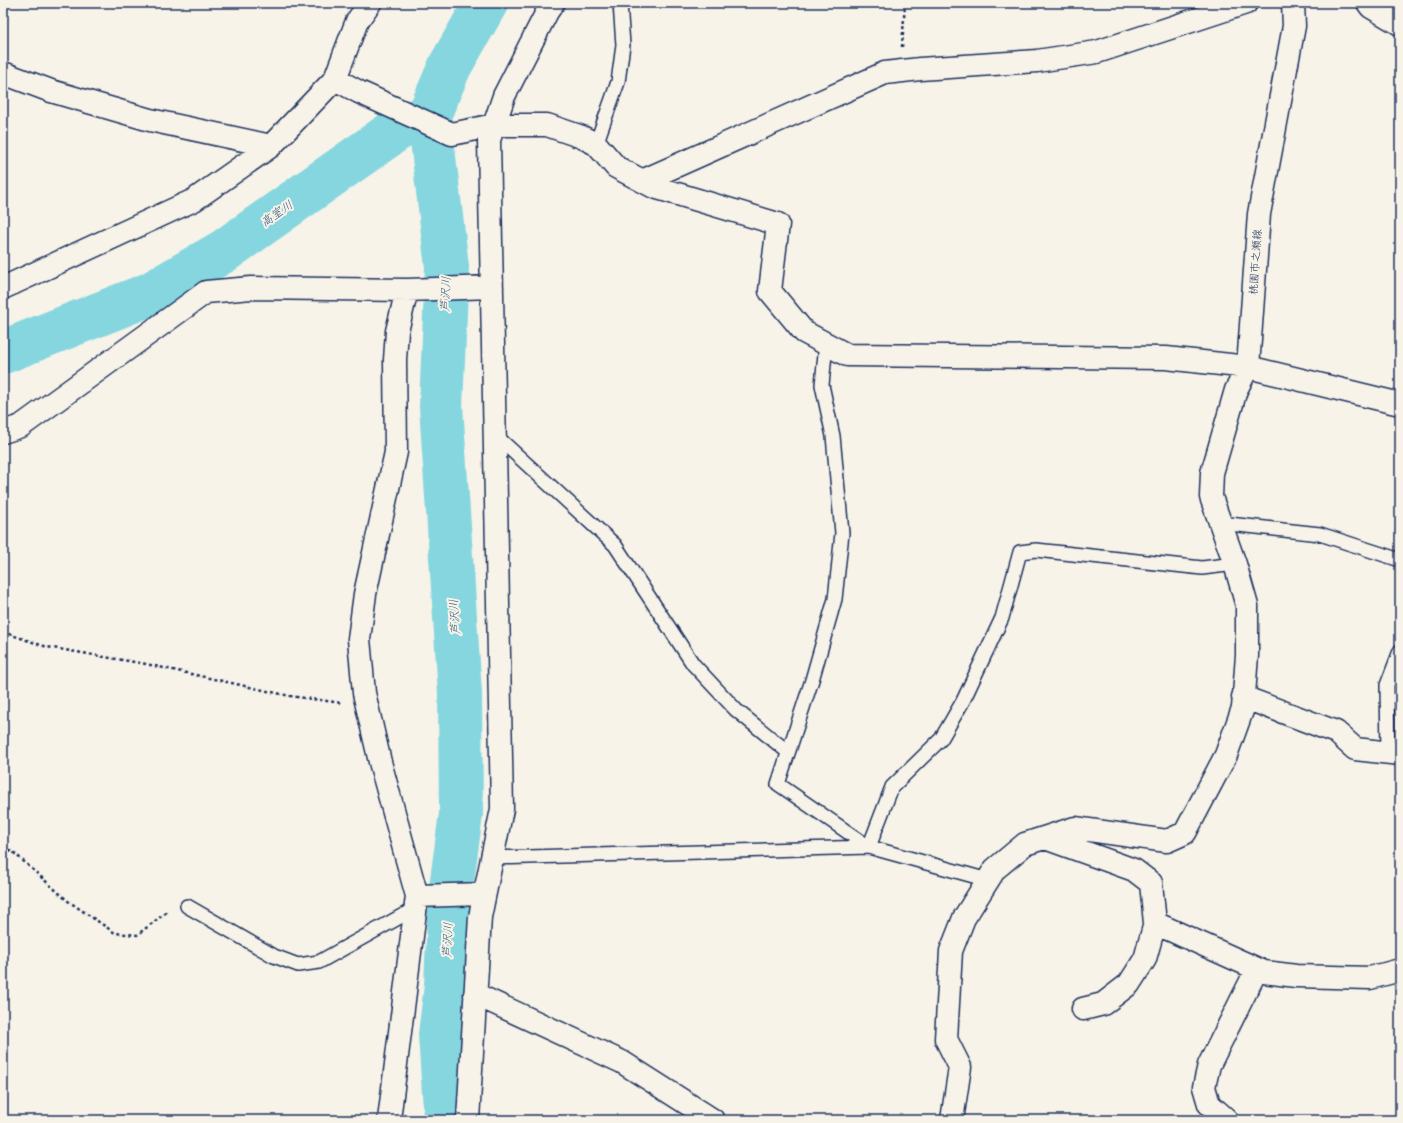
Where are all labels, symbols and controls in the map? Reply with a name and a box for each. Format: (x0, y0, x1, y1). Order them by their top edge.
water label: 高室川 (257, 196, 297, 232)
street label: 桃園市之瀬線 (1245, 228, 1267, 296)
water label: 芦沢川 (436, 276, 456, 312)
water label: 芦沢川 (444, 598, 466, 636)
water label: 芦沢川 (438, 922, 458, 958)

